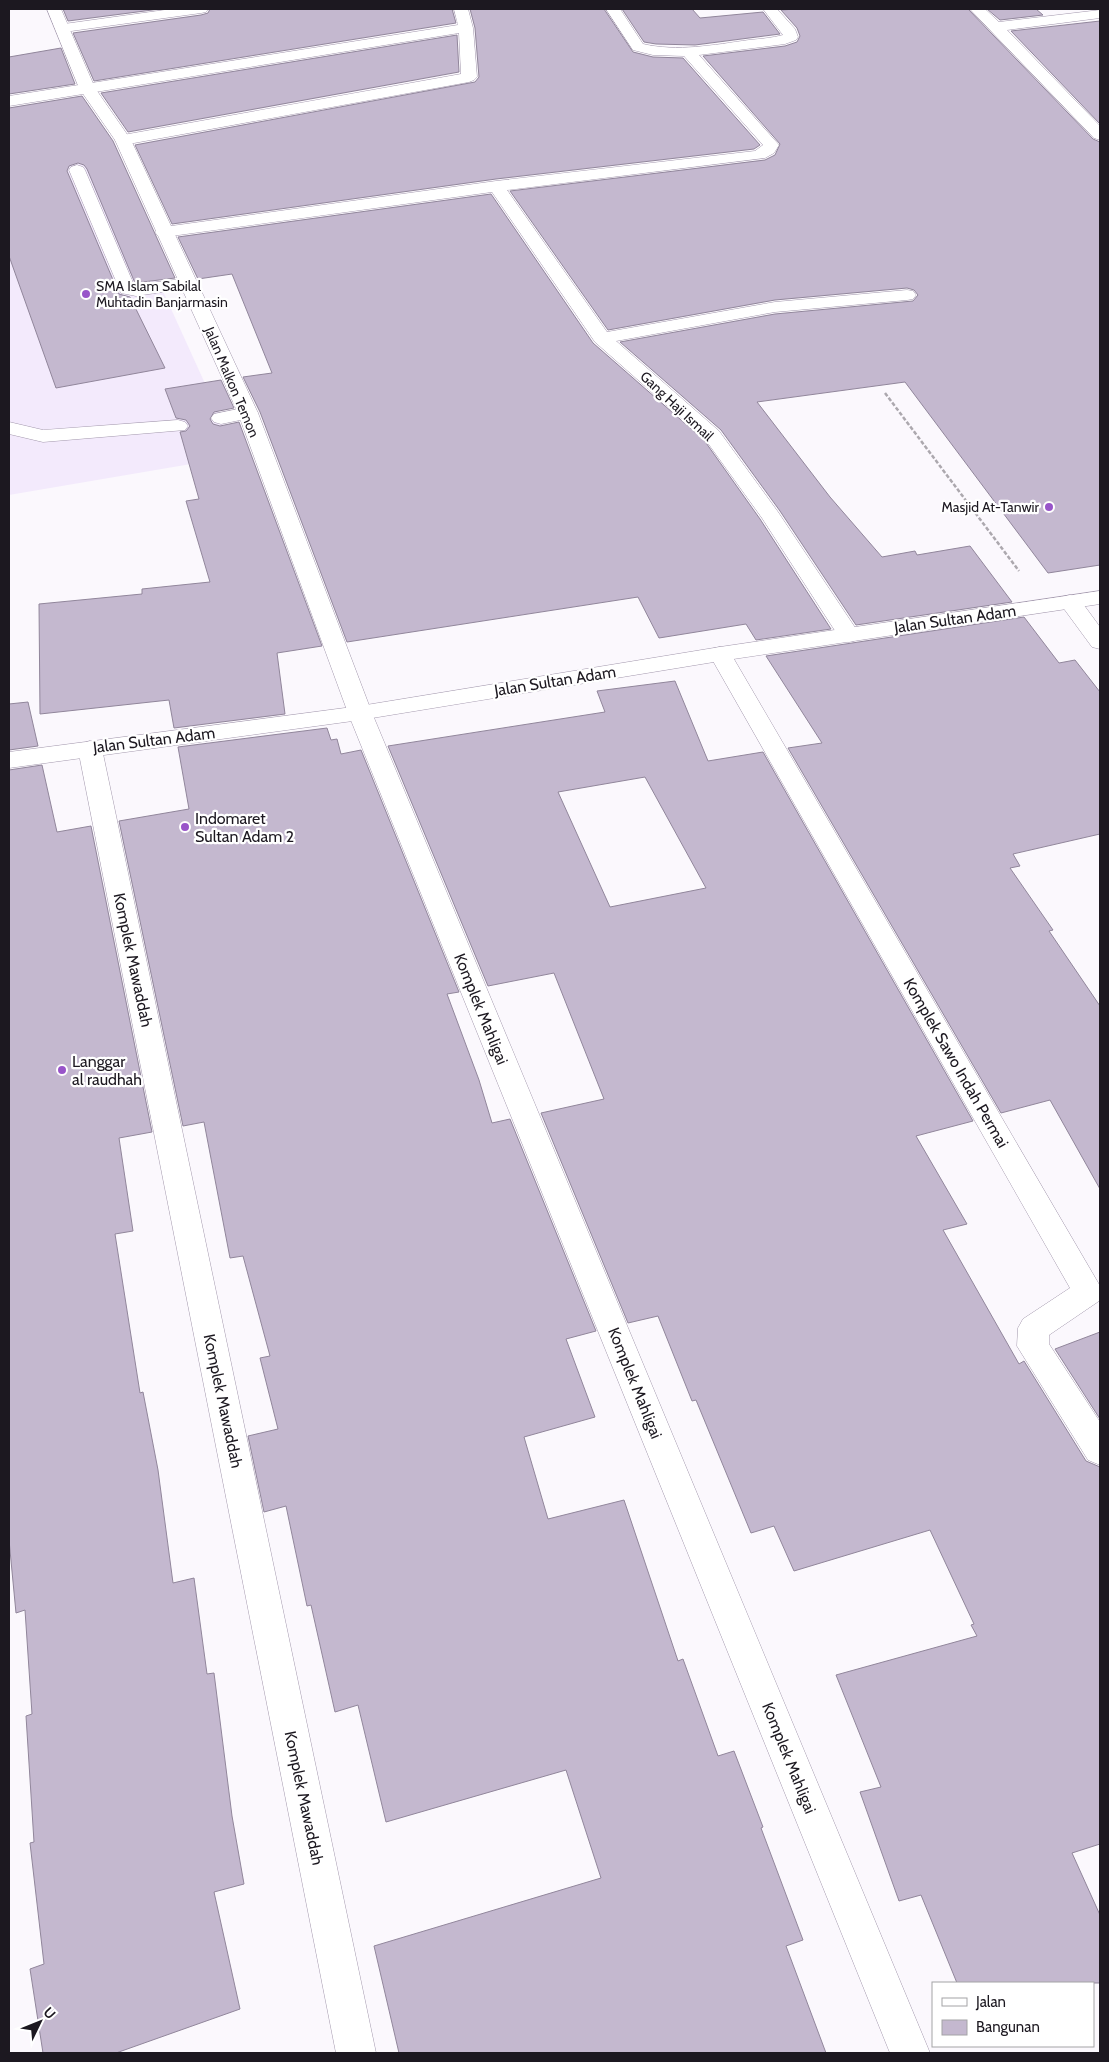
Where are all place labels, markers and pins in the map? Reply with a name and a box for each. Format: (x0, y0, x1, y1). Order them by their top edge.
place label: SMA Islam Sabilal Muhtadin Banjarmasin (96, 277, 228, 311)
marker: SMA Islam Sabilal Muhtadin Banjarmasin (80, 288, 92, 300)
place label: Masjid At-Tanwir (941, 498, 1040, 516)
marker: Masjid At-Tanwir (1043, 501, 1055, 513)
place label: Indomaret Sultan Adam 2 (195, 809, 294, 846)
marker: Indomaret Sultan Adam 2 (179, 821, 191, 833)
place label: Langgar al raudhah (72, 1052, 142, 1089)
marker: Langgar al raudhah (56, 1064, 68, 1076)

